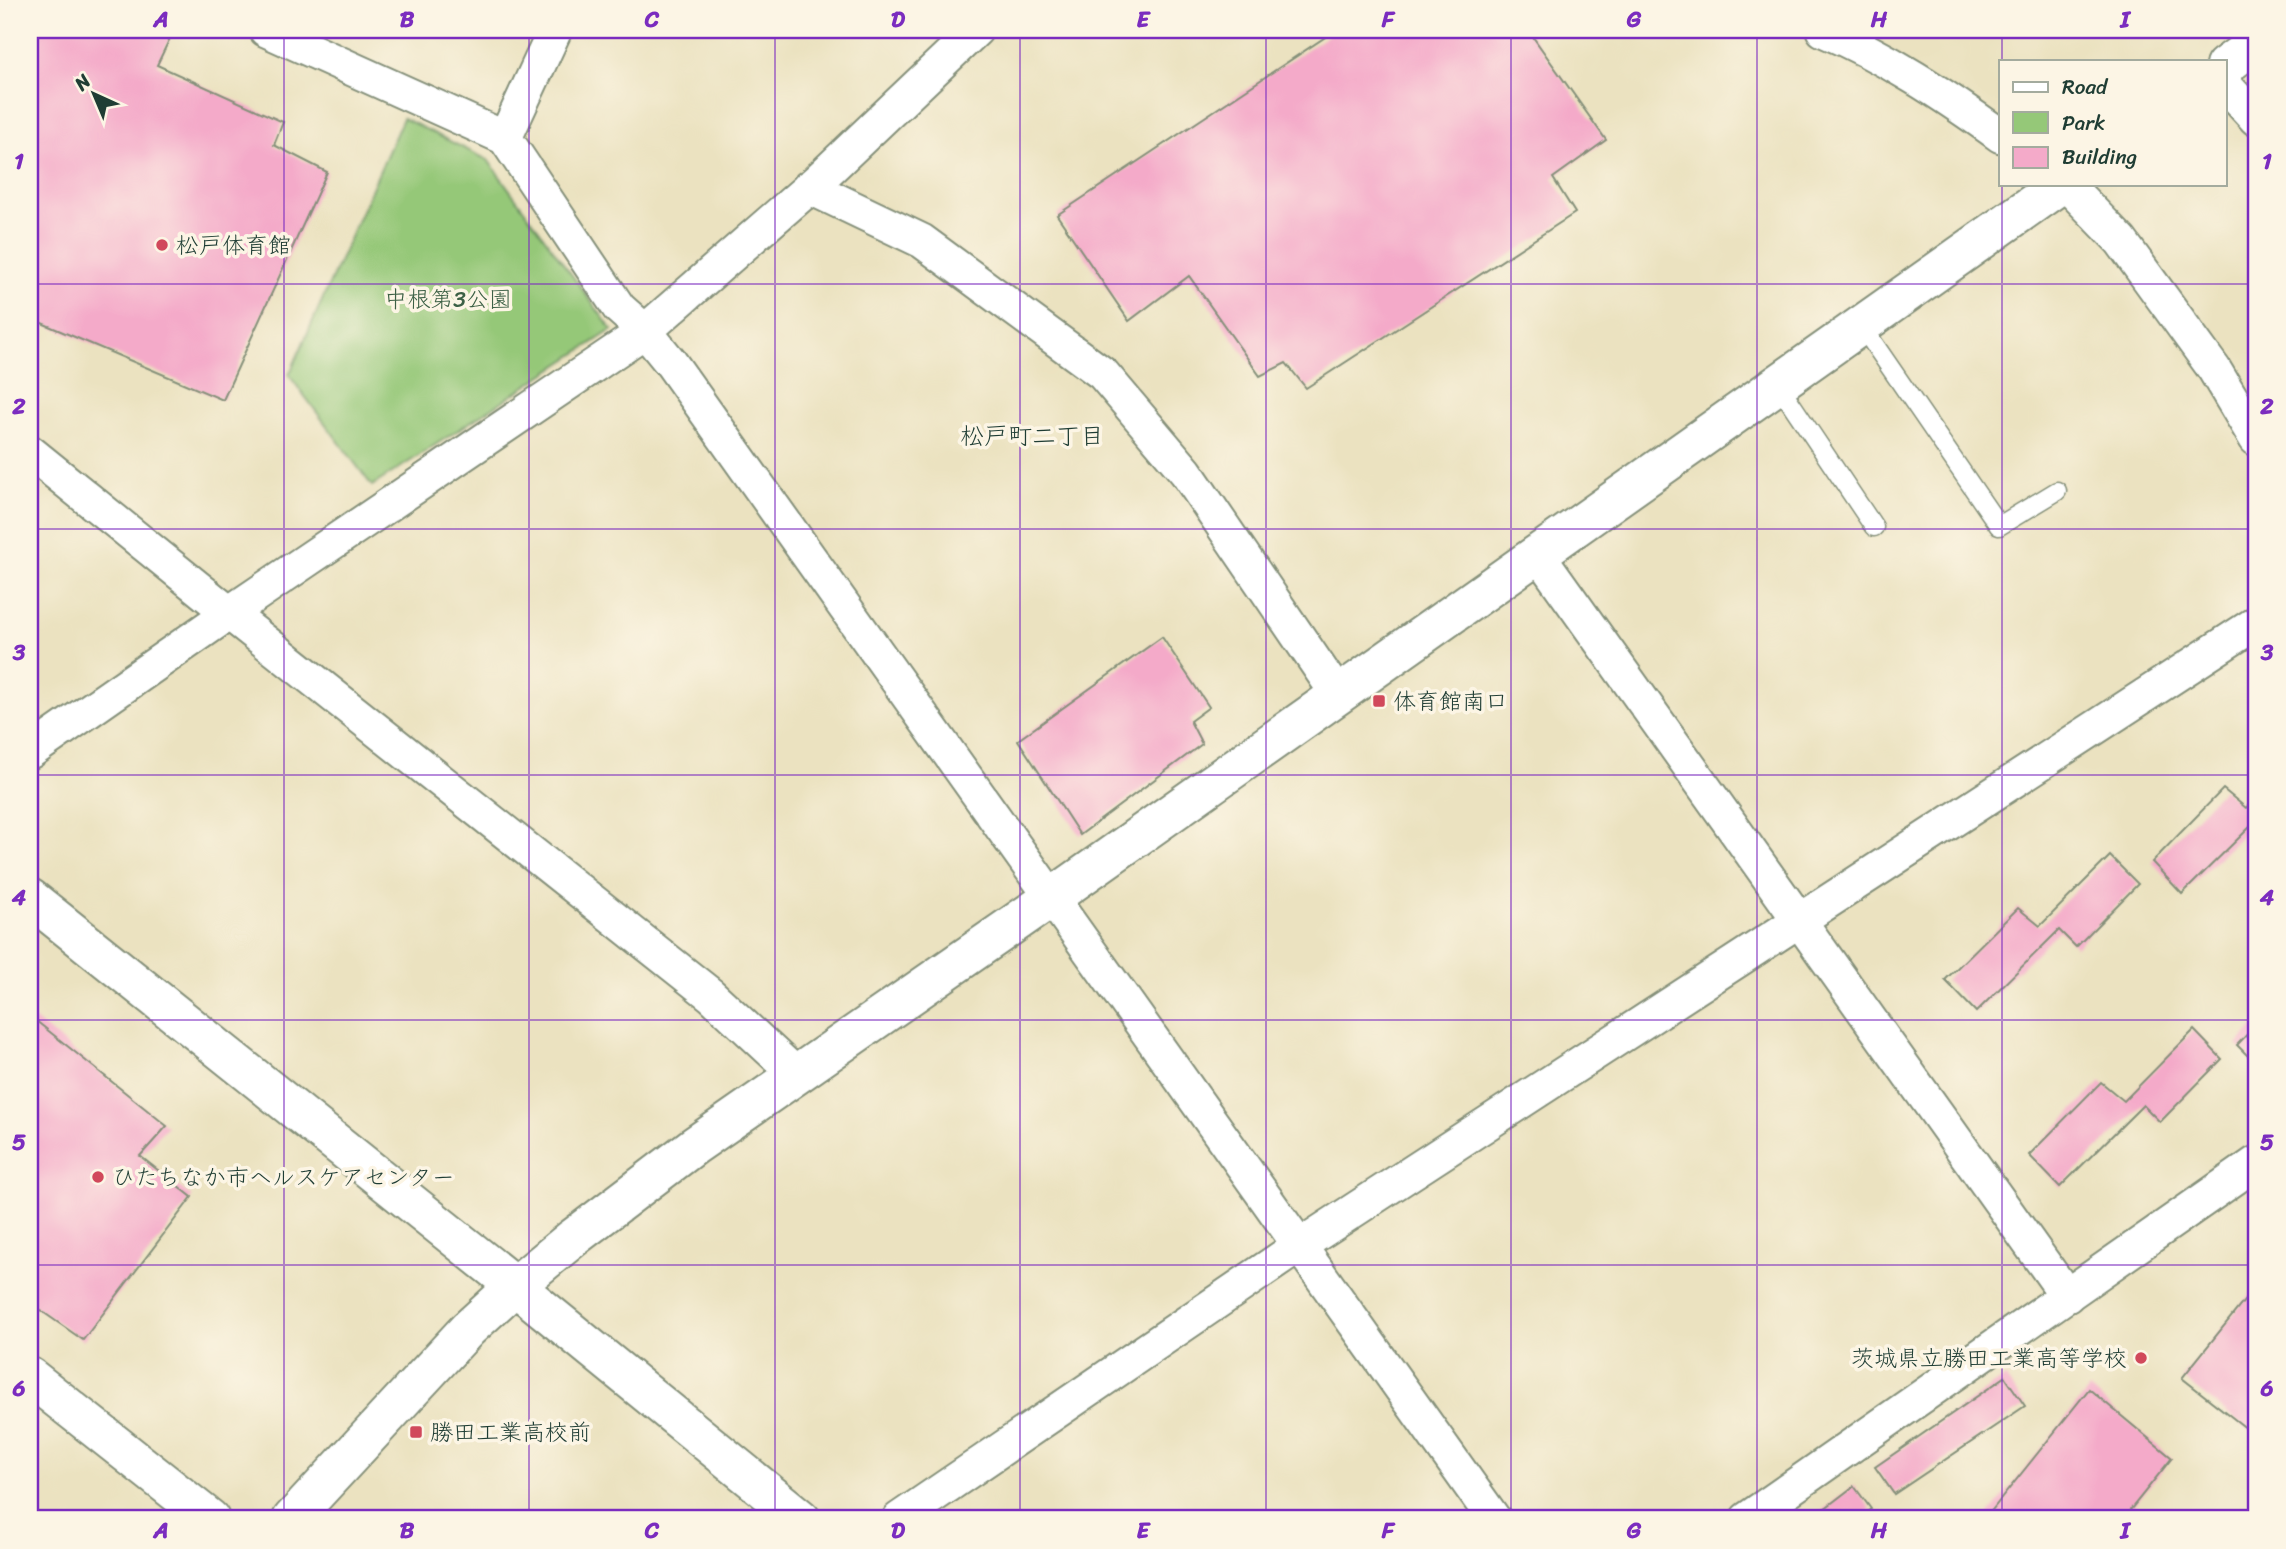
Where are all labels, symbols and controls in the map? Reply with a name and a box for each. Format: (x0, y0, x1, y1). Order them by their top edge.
text: A (152, 0, 169, 40)
text: B (400, 0, 415, 40)
text: C (644, 0, 660, 40)
text: D (891, 0, 906, 40)
text: E (1137, 0, 1152, 40)
text: F (1381, 0, 1396, 40)
text: G (1626, 0, 1642, 40)
text: H (1870, 0, 1888, 40)
text: I (2119, 0, 2131, 40)
north arrow (60, 60, 130, 130)
legend (1999, 60, 2226, 186)
text: N (66, 65, 99, 99)
text: Road (2062, 68, 2109, 106)
text: Park (2062, 104, 2105, 142)
text: Building (2062, 138, 2138, 176)
text: 1 (14, 141, 24, 182)
text: 1 (2262, 141, 2272, 182)
place label: 松戸体育館 (176, 225, 291, 266)
marker: 松戸体育館 (154, 237, 170, 253)
park label: 中根第3公園 (384, 279, 512, 320)
text: 2 (11, 386, 26, 427)
text: 2 (2259, 386, 2274, 427)
district label: 松戸町二丁目 (960, 415, 1104, 457)
text: 3 (12, 632, 26, 673)
text: 3 (2260, 632, 2274, 673)
place label: 体育館南口 (1393, 681, 1508, 722)
marker: 体育館南口 (1371, 693, 1387, 709)
text: 4 (11, 877, 27, 918)
text: 4 (2259, 877, 2275, 918)
text: 5 (12, 1122, 26, 1163)
text: 5 (2260, 1122, 2274, 1163)
place label: ひたちなか市ヘルスケアセンター (112, 1157, 455, 1198)
marker: ひたちなか市ヘルスケアセンター (90, 1169, 106, 1185)
place label: 茨城県立勝田工業高等学校 (1851, 1338, 2127, 1379)
marker: 茨城県立勝田工業高等学校 (2133, 1350, 2149, 1366)
text: 6 (11, 1368, 26, 1409)
text: 6 (2259, 1368, 2274, 1409)
place label: 勝田工業高校前 (430, 1412, 591, 1453)
marker: 勝田工業高校前 (408, 1424, 424, 1440)
text: A (152, 1510, 169, 1549)
text: B (400, 1510, 415, 1549)
text: C (644, 1510, 660, 1549)
text: D (891, 1510, 906, 1549)
text: E (1137, 1510, 1152, 1549)
text: F (1381, 1510, 1396, 1549)
text: G (1626, 1510, 1642, 1549)
text: H (1870, 1510, 1888, 1549)
text: I (2119, 1510, 2131, 1549)

